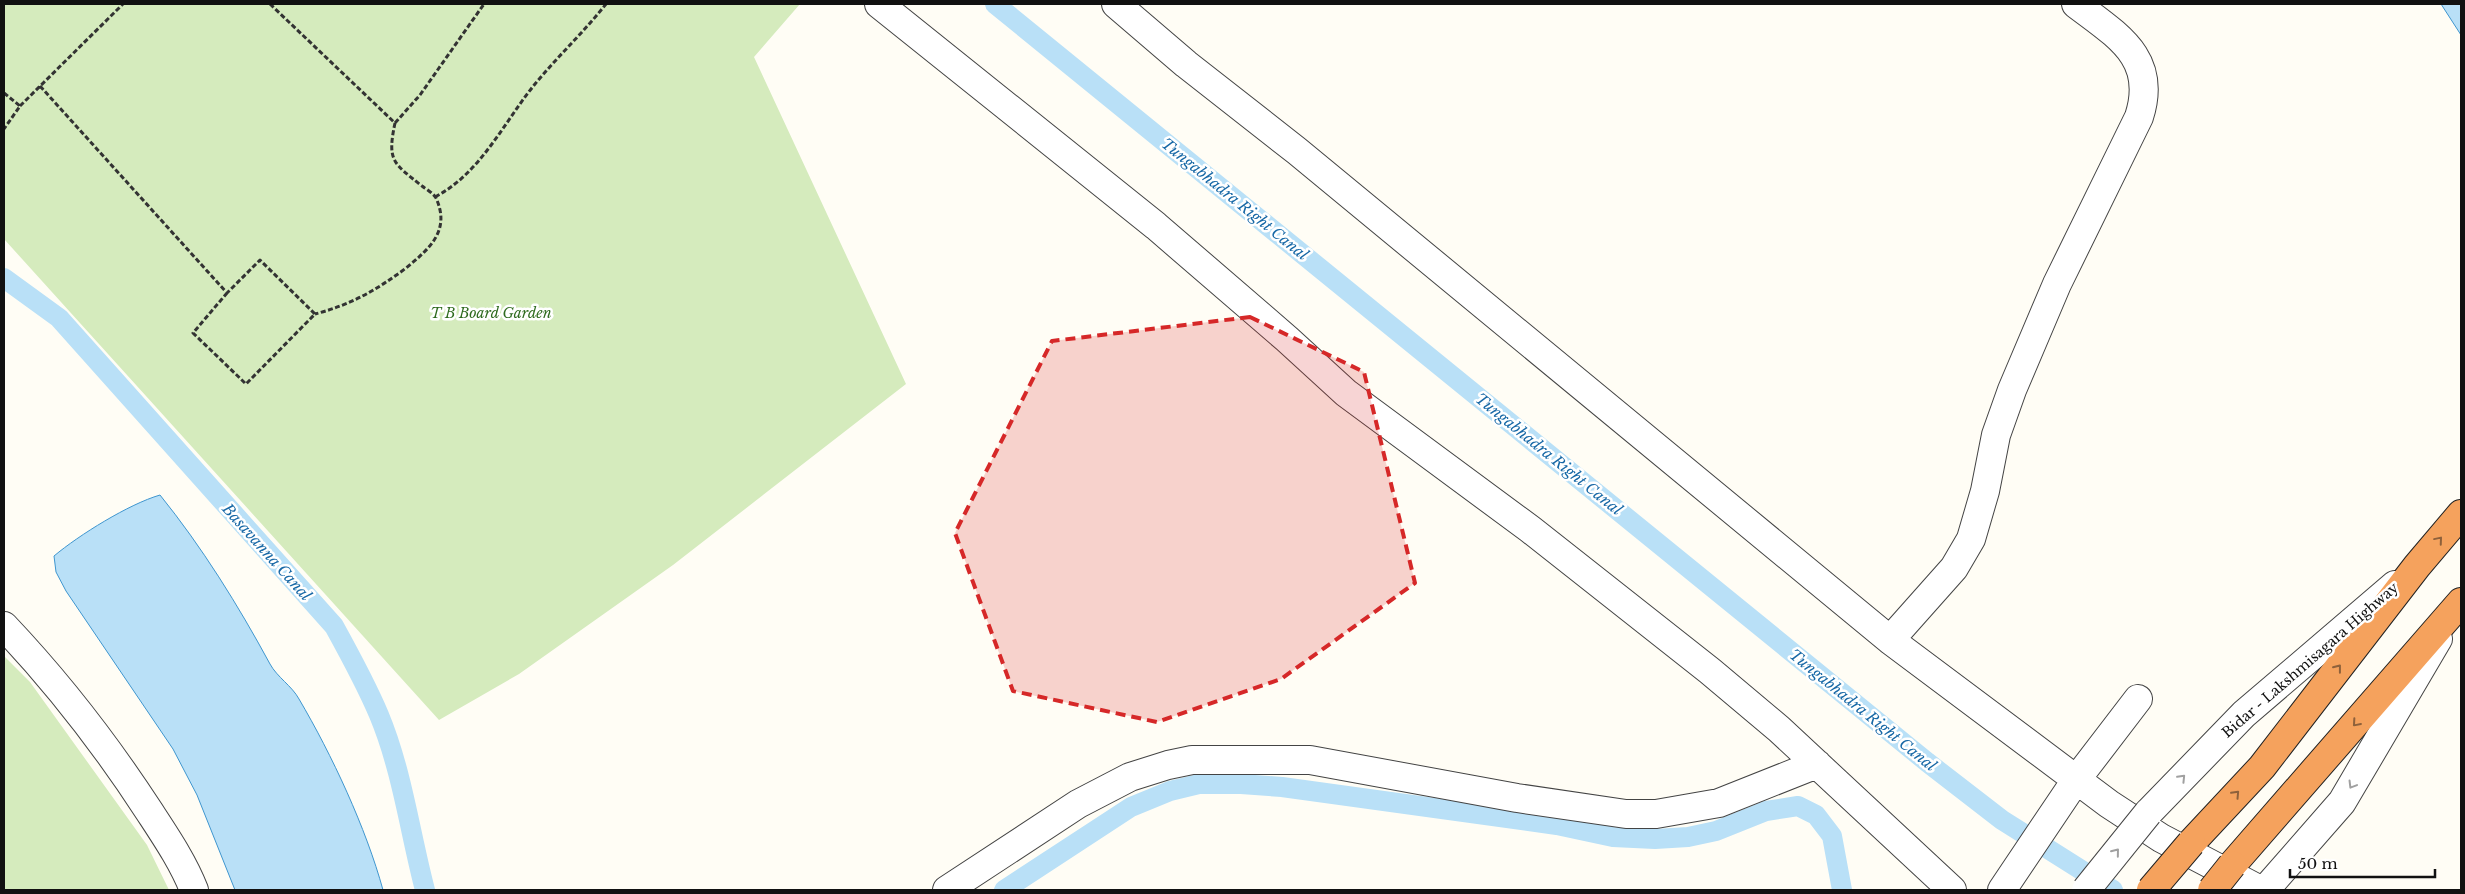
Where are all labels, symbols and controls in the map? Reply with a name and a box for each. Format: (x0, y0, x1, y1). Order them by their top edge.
water label: Tungabhadra Right Canal (1158, 134, 1313, 264)
park label: T B Board Garden (430, 304, 552, 322)
water label: Tungabhadra Right Canal (1472, 389, 1627, 519)
water label: Basavanna Canal (218, 499, 316, 605)
one-way arrow (2433, 537, 2442, 546)
street label: Bidar - Lakshmisagara Highway (2218, 578, 2402, 742)
water label: Tungabhadra Right Canal (1786, 645, 1941, 775)
one-way arrow (2333, 665, 2341, 674)
one-way arrow (2352, 717, 2361, 726)
one-way arrow (2176, 774, 2185, 783)
one-way arrow (2349, 779, 2359, 788)
one-way arrow (2230, 791, 2239, 800)
scale bar (2290, 846, 2435, 878)
one-way arrow (2111, 849, 2119, 858)
text: 50 m (2298, 854, 2338, 873)

